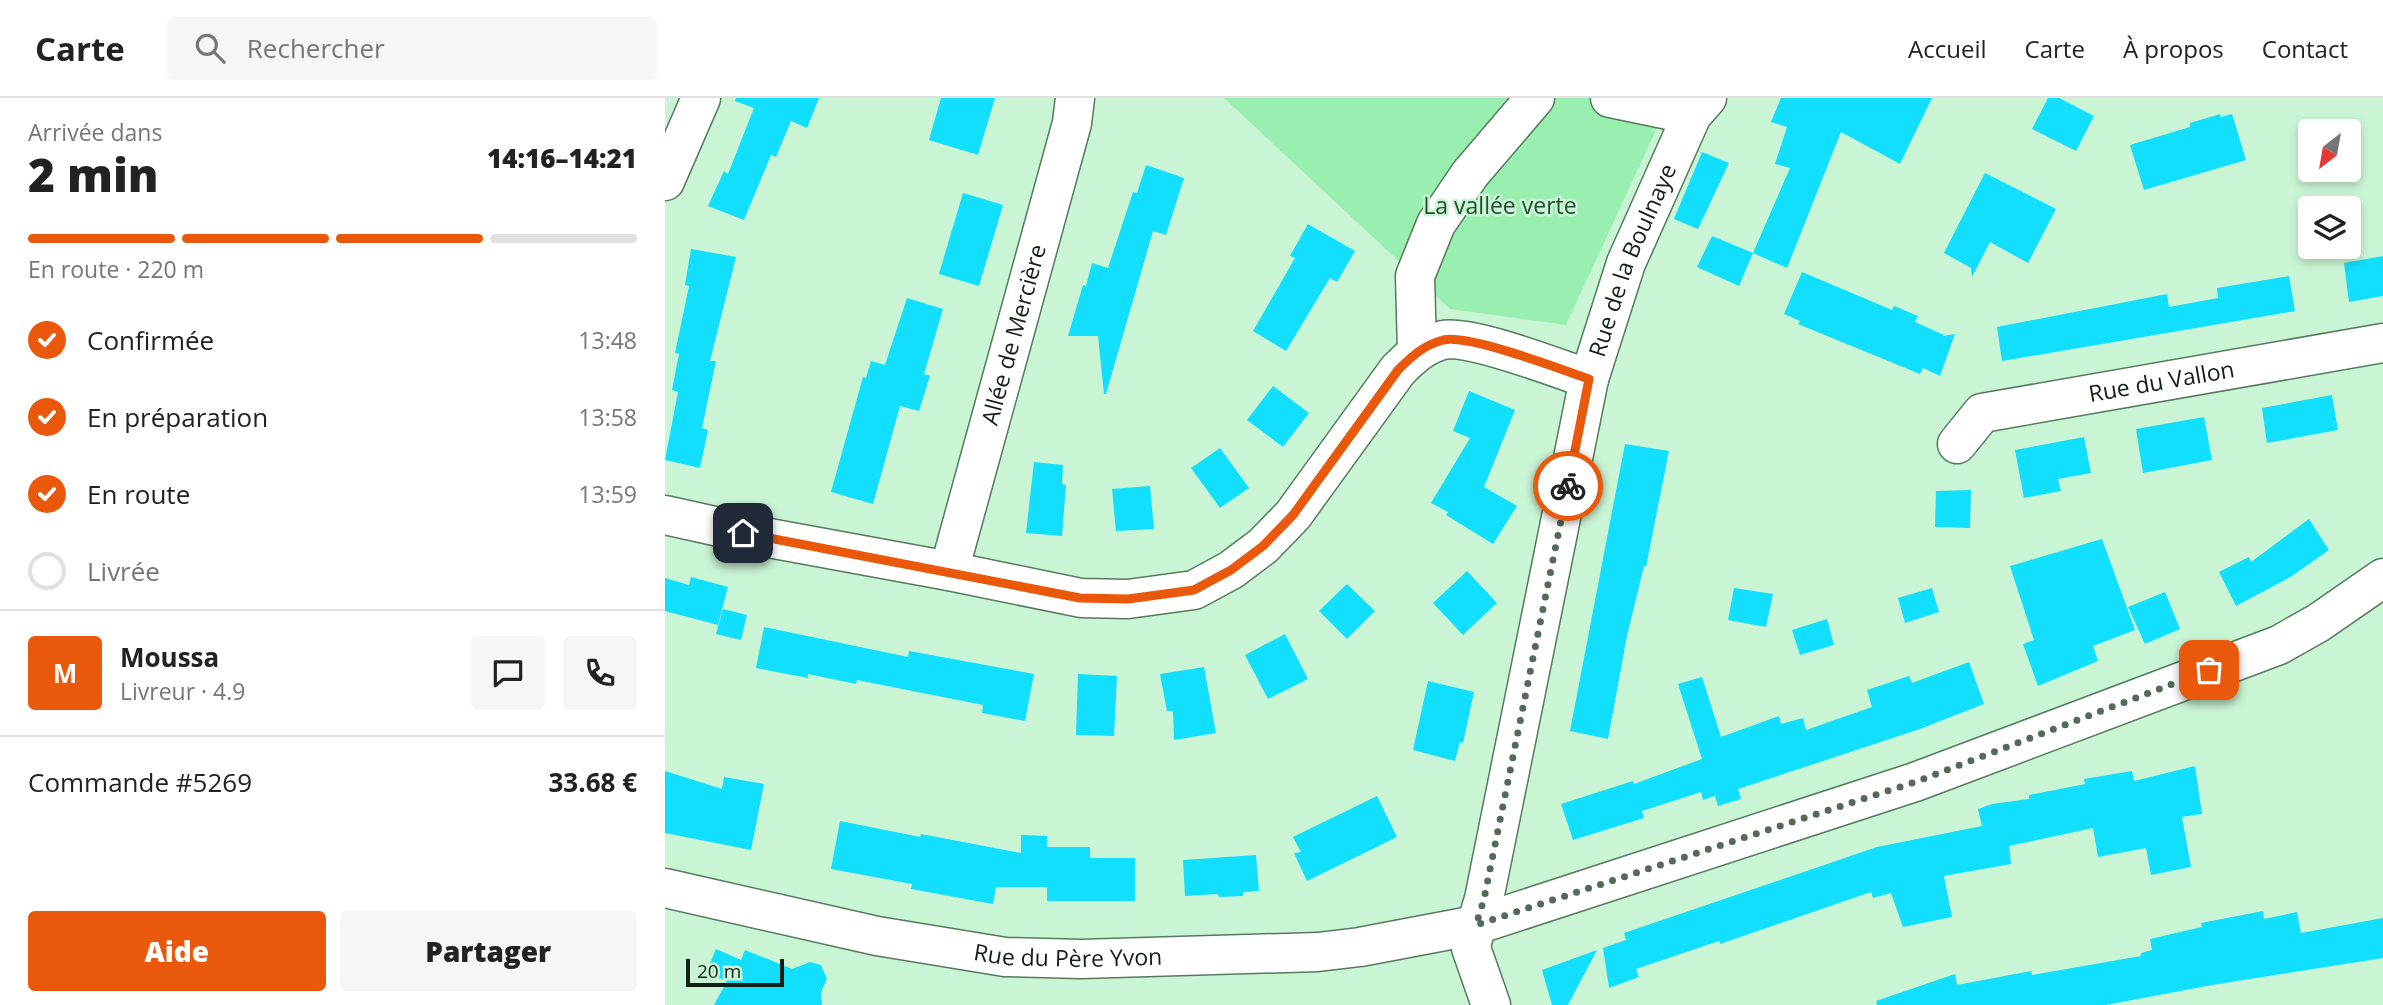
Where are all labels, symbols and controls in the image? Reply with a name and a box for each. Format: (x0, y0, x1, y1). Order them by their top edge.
search box (167, 17, 657, 80)
text: Carte (35, 26, 125, 71)
icon: search (191, 29, 229, 67)
text: Rechercher (247, 30, 385, 66)
text: Accueil (1908, 32, 1987, 65)
text: Carte (2025, 32, 2085, 65)
text: À propos (2123, 32, 2224, 65)
text: Contact (2262, 32, 2348, 65)
text: Arrivée dans (28, 116, 162, 148)
north arrow (2298, 119, 2361, 182)
map controls (2298, 119, 2361, 259)
text: 14:16–14:21 (487, 140, 637, 176)
text: 2 min (28, 143, 159, 205)
street label: Rue de la Boulnaye (1580, 158, 1683, 361)
park label: La vallée verte (1423, 189, 1577, 221)
button: layers (2298, 196, 2361, 259)
street label: Allée de Mercière (973, 241, 1053, 428)
text: En route · 220 m (28, 253, 204, 285)
icon: check (28, 321, 66, 359)
text: Confirmée (87, 322, 214, 358)
text: 13:48 (578, 324, 637, 356)
street label: Rue du Vallon (2086, 352, 2237, 409)
icon: check (28, 398, 66, 436)
text: En préparation (87, 399, 268, 435)
text: 13:58 (578, 401, 637, 433)
courier (1533, 451, 1603, 521)
icon: bike (1549, 467, 1587, 505)
icon: check (28, 475, 66, 513)
text: En route (87, 476, 190, 512)
text: 13:59 (578, 478, 637, 510)
pin (713, 503, 773, 563)
icon: home (724, 514, 762, 552)
text: Livrée (87, 553, 160, 589)
button: chat (471, 636, 545, 710)
button: phone (563, 636, 637, 710)
text: Moussa (120, 639, 219, 675)
pin (2179, 640, 2239, 700)
icon: bag (2190, 651, 2228, 689)
text: M (53, 655, 77, 691)
text: Livreur · 4.9 (120, 675, 245, 707)
text: Commande #5269 (28, 764, 252, 800)
text: 33.68 € (549, 764, 637, 800)
button: Aide (28, 911, 326, 991)
button: Partager (340, 911, 637, 991)
street label: Rue du Père Yvon (972, 935, 1163, 974)
scale bar (686, 956, 784, 988)
text: 20 m (697, 958, 741, 984)

